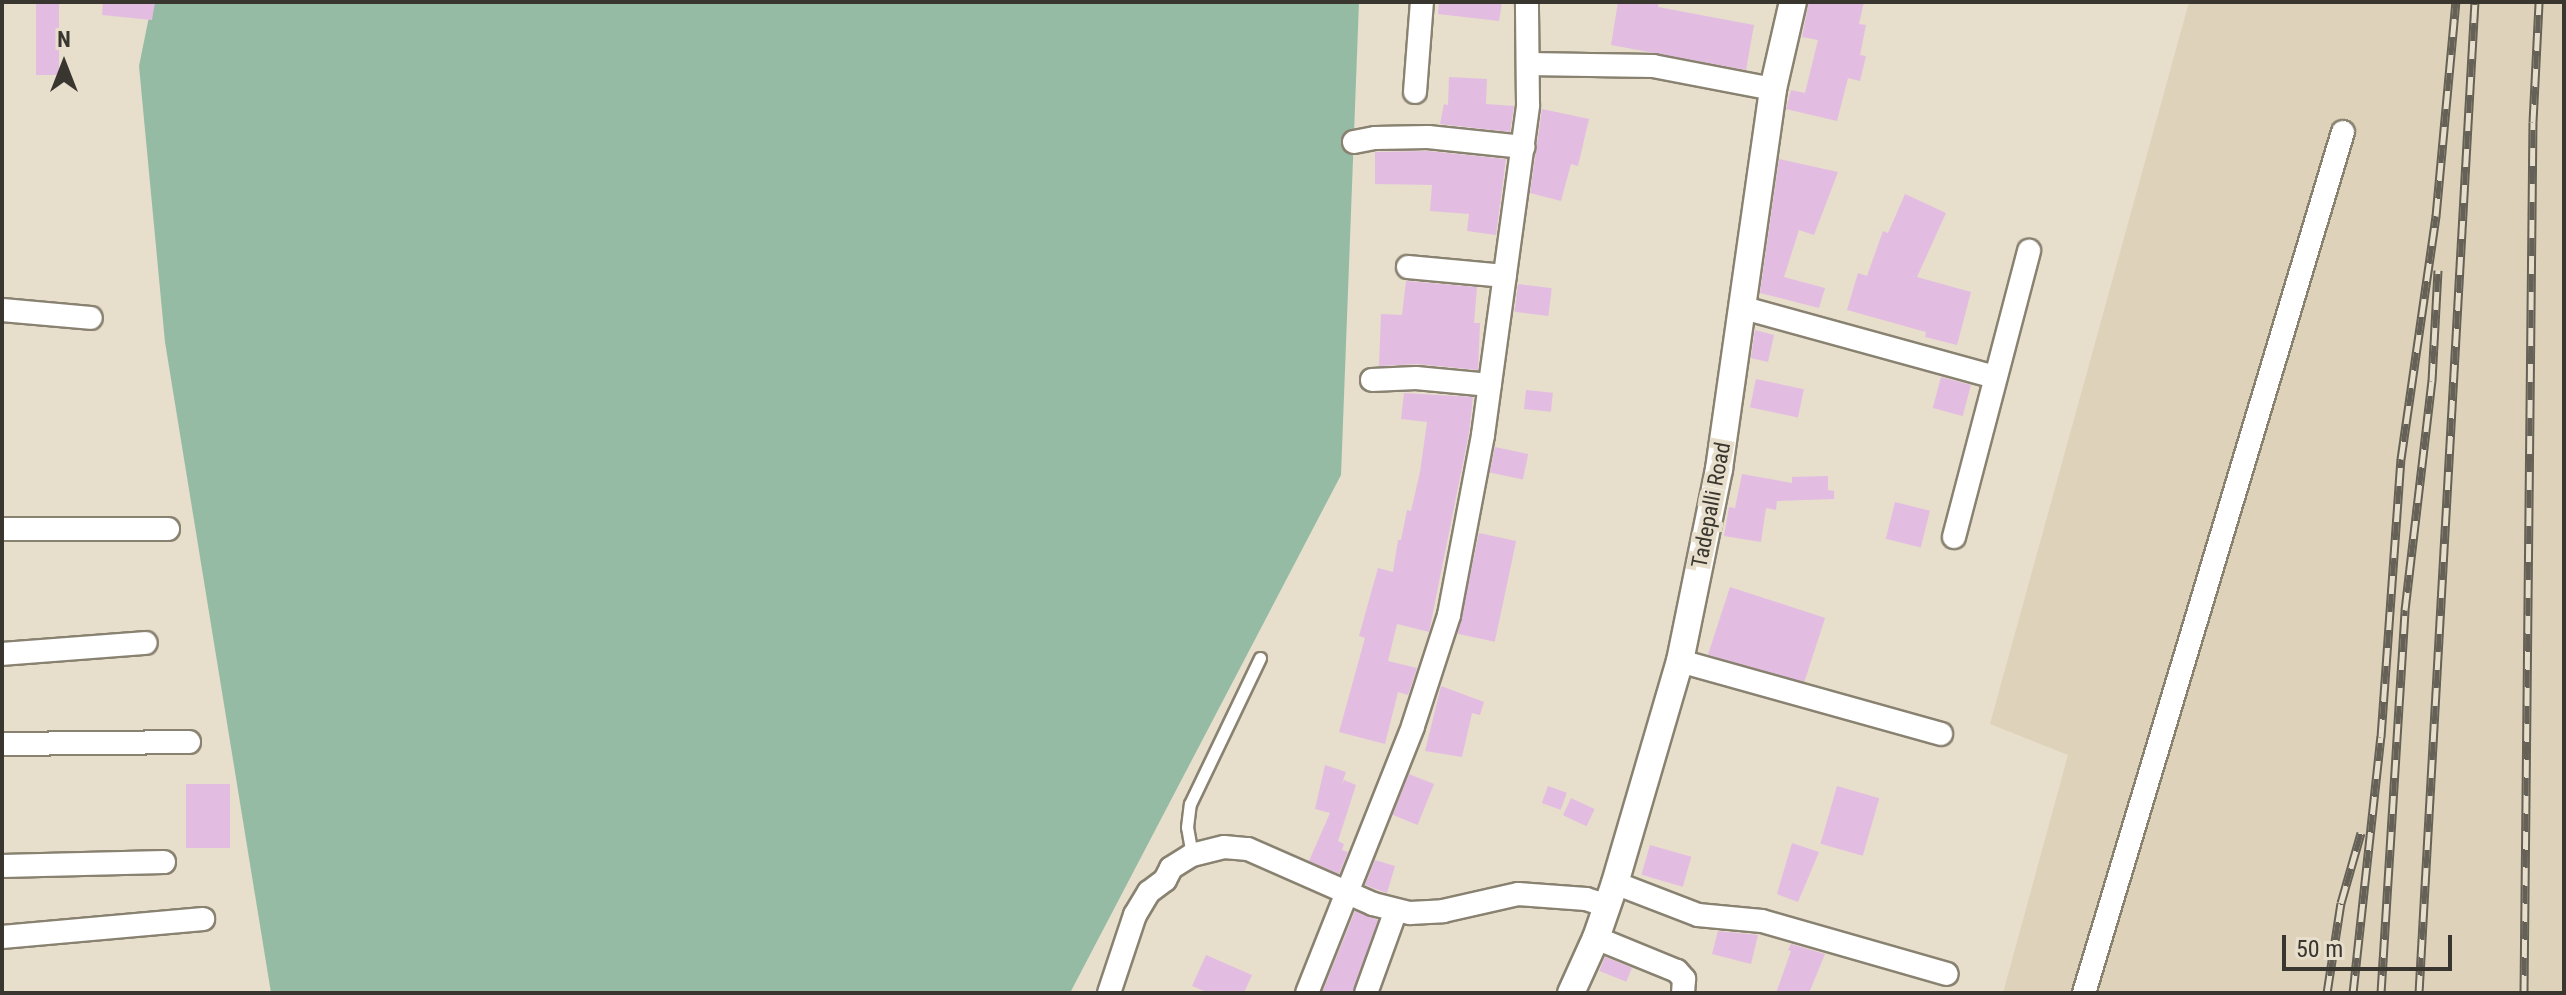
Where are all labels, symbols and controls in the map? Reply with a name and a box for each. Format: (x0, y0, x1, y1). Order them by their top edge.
north arrow (24, 24, 104, 104)
text: N (57, 27, 71, 52)
street label: Tadepalli Road (1686, 440, 1736, 570)
scale bar (2286, 919, 2456, 969)
text: 50 m (2296, 935, 2343, 963)

